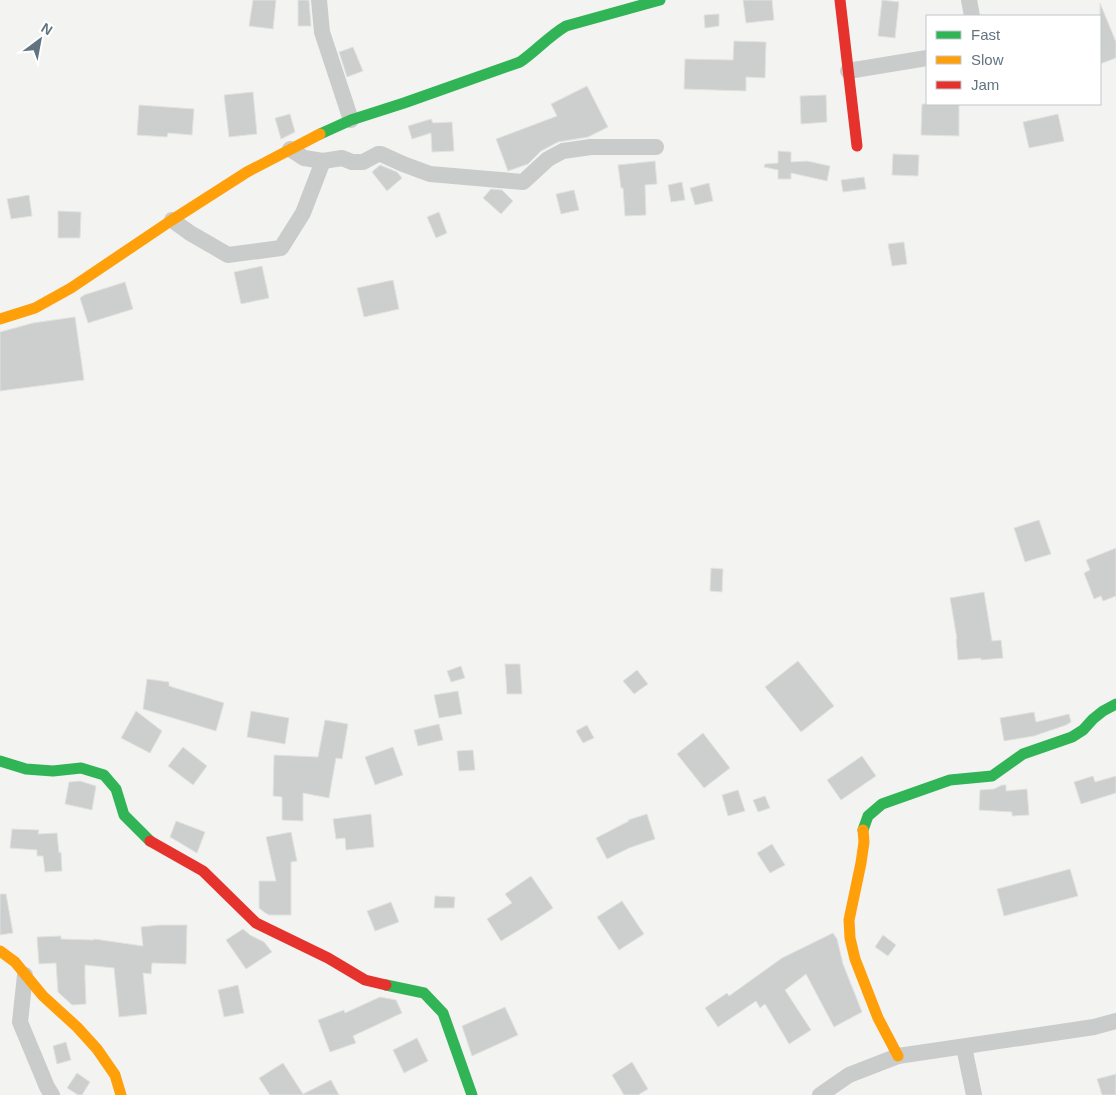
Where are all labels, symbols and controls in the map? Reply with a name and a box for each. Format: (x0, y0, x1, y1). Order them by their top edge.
north arrow (15, 15, 65, 65)
legend (926, 15, 1101, 105)
text: N (38, 20, 55, 38)
text: Fast (971, 26, 1001, 43)
text: Slow (971, 51, 1004, 68)
text: Jam (971, 76, 999, 93)

